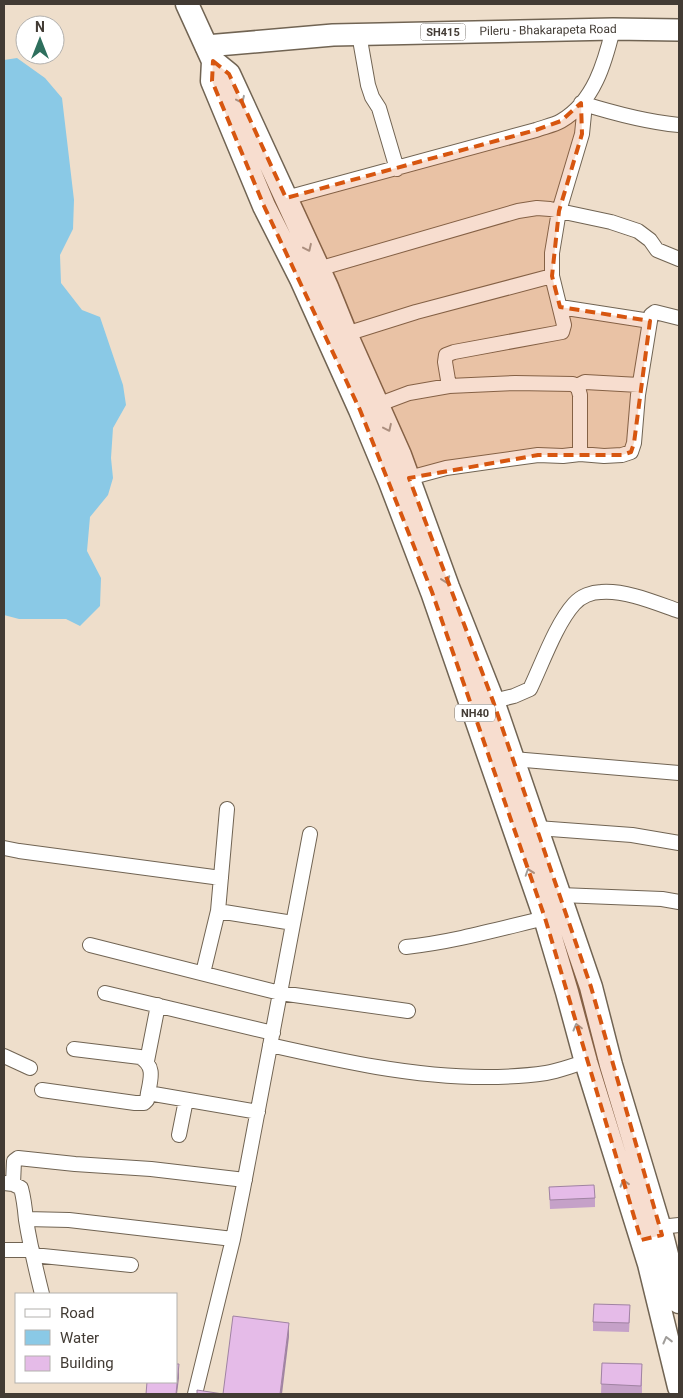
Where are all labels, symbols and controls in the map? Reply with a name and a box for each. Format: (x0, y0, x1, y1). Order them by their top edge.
north arrow (15, 15, 65, 65)
text: N (35, 19, 45, 35)
street label: Pileru - Bhakarapeta Road (479, 22, 617, 38)
road number: SH415 (420, 24, 466, 41)
one-way arrow (234, 95, 245, 104)
one-way arrow (302, 242, 312, 251)
one-way arrow (382, 423, 392, 432)
one-way arrow (440, 575, 450, 584)
road number: NH40 (455, 704, 495, 721)
one-way arrow (525, 868, 535, 877)
one-way arrow (572, 1023, 583, 1032)
one-way arrow (619, 1179, 629, 1188)
legend (15, 1293, 178, 1383)
text: Road (60, 1304, 94, 1322)
text: Water (60, 1329, 99, 1347)
one-way arrow (662, 1335, 673, 1344)
text: Building (60, 1354, 114, 1372)

